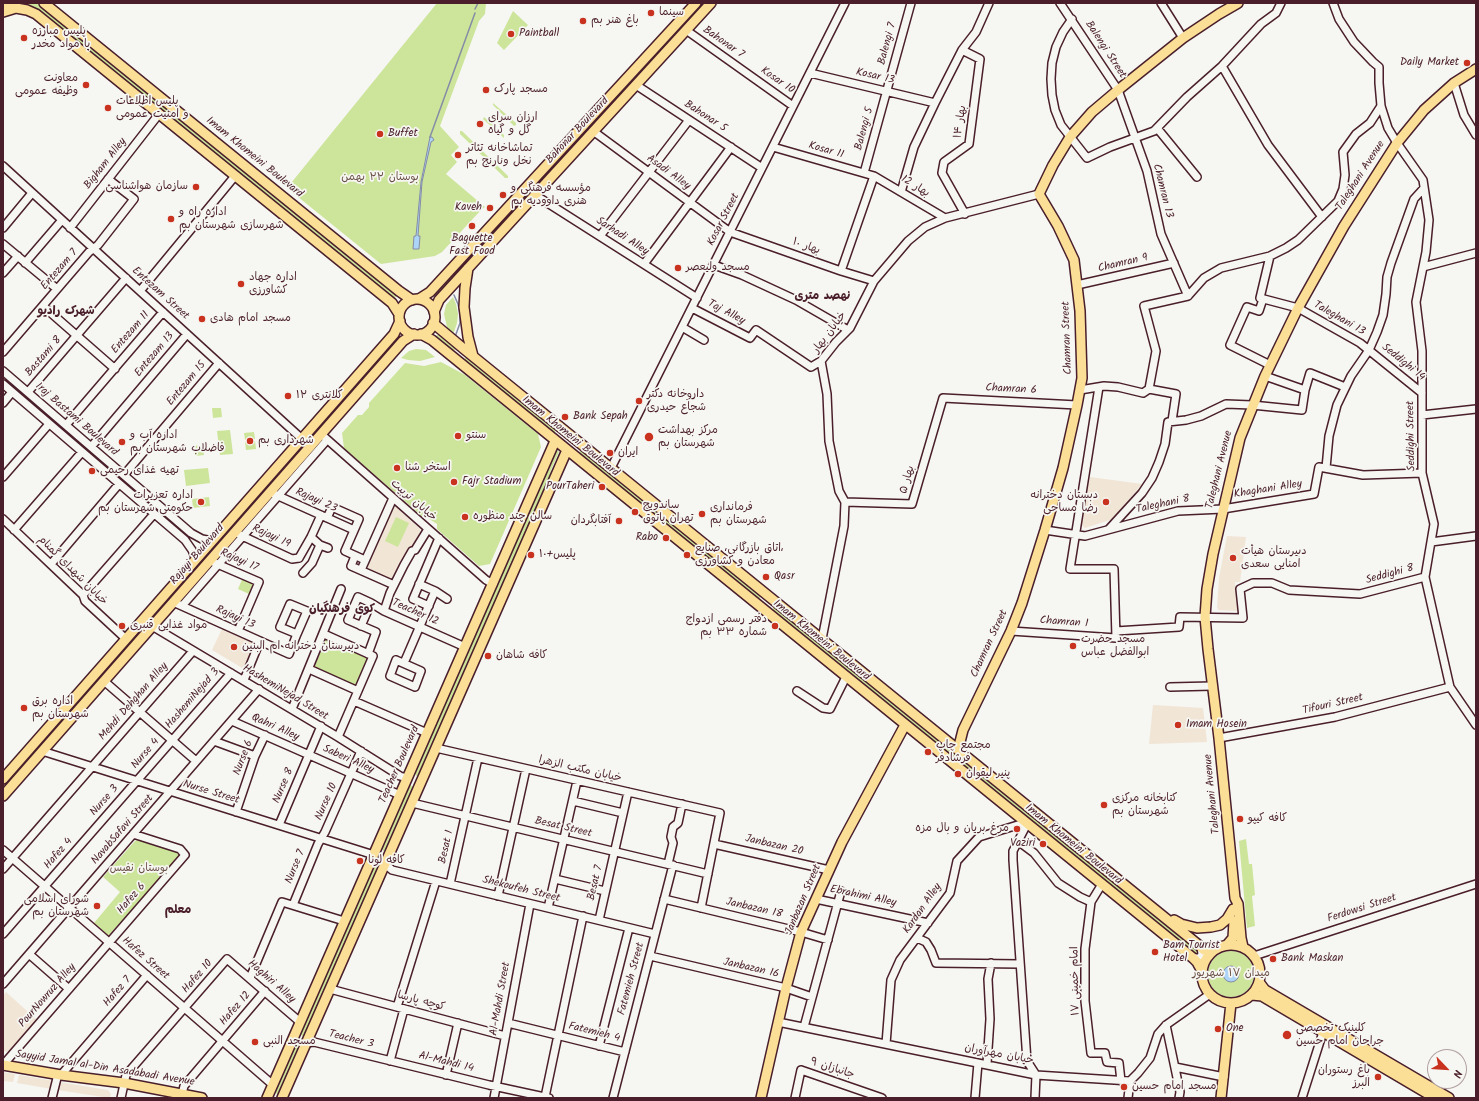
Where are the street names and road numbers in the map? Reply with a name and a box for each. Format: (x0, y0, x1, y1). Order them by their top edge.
street label: Balengi Street (1082, 19, 1128, 81)
street label: Balengi 7 (876, 22, 900, 66)
street label: Bahonar 7 (700, 24, 746, 62)
street label: Kosar 10 (758, 65, 796, 97)
street label: Kosar 13 (854, 66, 896, 88)
street label: Bahonar Boulevard (544, 95, 612, 167)
street label: Bahonar 5 (681, 98, 729, 136)
street label: بهار ۱۴ (952, 104, 970, 140)
street label: Balengi 5 (853, 106, 877, 152)
street label: Imam Khomeini Boulevard (203, 115, 305, 201)
street label: Bigham Alley (82, 136, 130, 192)
street label: Taleghani Avenue (1334, 139, 1388, 213)
street label: Kosar 11 (807, 140, 845, 162)
street label: Asadi Alley (643, 153, 693, 193)
street label: Chamran 13 (1149, 163, 1175, 219)
street label: بهار 12 (898, 173, 932, 201)
street label: Kosar Street (705, 191, 743, 249)
street label: Sarhadi Alley (593, 215, 651, 259)
street label: بهار ۱۰ (790, 236, 822, 258)
street label: Entezam 7 (39, 247, 81, 293)
street label: Chamran 9 (1097, 252, 1149, 276)
street label: Entezam Street (129, 265, 191, 323)
street label: Taj Alley (705, 298, 747, 328)
street label: Taleghani 13 (1311, 299, 1367, 339)
street label: Chamran Street (1060, 301, 1076, 375)
street label: Entezam 11 (109, 309, 153, 357)
street label: خیابان بهار (810, 310, 850, 356)
street label: Entezam 13 (132, 330, 178, 380)
street label: Bastami 8 (23, 334, 65, 380)
street label: Seddighi 14 (1379, 341, 1427, 385)
street label: Entezam 15 (165, 359, 209, 409)
street label: Iraj Bastami Boulevard (32, 380, 120, 460)
street label: Chamran 6 (985, 382, 1037, 398)
street label: Imam Khomeini Boulevard (519, 394, 621, 480)
street label: Seddighi Street (1405, 401, 1419, 471)
street label: Taleghani Avenue (1204, 429, 1236, 511)
street label: بهار ۵ (898, 464, 918, 496)
street label: خیابان تربیت (387, 477, 439, 525)
street label: Khaghani Alley (1233, 478, 1303, 502)
street label: Rajayi 23 (293, 486, 339, 516)
street label: Taleghani 8 (1135, 493, 1191, 517)
street label: Rajayi Boulevard (168, 522, 228, 588)
street label: Rajayi 19 (250, 522, 292, 552)
street label: خیابان شهدای گمنام (35, 534, 109, 608)
street label: Rajayi 17 (218, 547, 260, 575)
street label: Seddighi 8 (1365, 562, 1415, 588)
street label: Teacher 12 (390, 597, 440, 629)
street label: Imam Khomeini Boulevard (770, 598, 872, 684)
street label: Rajayi 13 (213, 604, 257, 632)
street label: Chamran Street (969, 608, 1011, 680)
street label: Chamran 1 (1039, 615, 1089, 631)
street label: Mehdi Dehghan Alley (97, 660, 171, 744)
street label: HashemiNejad Street (240, 662, 330, 724)
street label: HashemiNejad 3 (163, 666, 223, 732)
street label: Tifouri Street (1302, 692, 1364, 718)
street label: Qahri Alley (249, 712, 301, 744)
street label: Teacher Boulevard (377, 724, 423, 806)
street label: Nurse 4 (129, 736, 163, 772)
street label: Nurse 6 (231, 739, 257, 777)
street label: Saberi Alley (320, 743, 376, 777)
street label: Taleghani Avenue (1202, 753, 1224, 835)
street label: خیابان مکتب الزهرا (537, 754, 623, 786)
street label: Nurse 8 (271, 766, 297, 806)
street label: Nurse Street (181, 778, 241, 808)
street label: Nurse 10 (313, 781, 341, 823)
street label: Nurse 3 (88, 783, 122, 819)
street label: NavabSafavi Street (89, 792, 157, 868)
street label: Imam Khomeini Boulevard (1022, 802, 1124, 888)
street label: Besat Street (533, 815, 593, 841)
street label: Besat 1 (437, 829, 457, 865)
street label: Janbazan 20 (744, 833, 804, 859)
street label: Hafez 4 (42, 836, 76, 872)
street label: Nurse 7 (283, 848, 309, 886)
street label: Janbazan Street (783, 863, 825, 937)
street label: Besat 7 (586, 864, 606, 902)
street label: Shekoufeh Street (481, 874, 561, 906)
street label: Hafez 6 (115, 881, 149, 917)
street label: Kardan Alley (901, 881, 945, 937)
street label: Ebrahimi Alley (829, 884, 897, 910)
street label: Ferdowsi Street (1326, 892, 1398, 926)
street label: Janbazan 18 (725, 896, 783, 922)
street label: Hafez Street (118, 935, 172, 983)
street label: Fatemieh Street (616, 941, 648, 1017)
street label: امام خمینی ۱۷ (1069, 946, 1083, 1016)
street label: Janbazan 16 (722, 956, 780, 982)
street label: Hafez 10 (180, 958, 216, 996)
street label: Haghiri Alley (244, 958, 298, 1006)
street label: PourNowruz Alley (17, 961, 79, 1031)
street label: Al-Mahdi Street (488, 961, 514, 1037)
street label: Hafez 7 (101, 974, 135, 1010)
street label: Hafez 12 (218, 989, 254, 1029)
street label: کوچه پارسا (396, 989, 446, 1015)
street label: Fatemieh 4 (567, 1020, 621, 1046)
street label: Teacher 3 (327, 1028, 375, 1052)
street label: خیابان مهرآوران (963, 1042, 1035, 1068)
street label: Sayyid Jamal al-Din Asadabadi Avenue (15, 1048, 195, 1090)
street label: Al-Mahdi 14 (417, 1050, 475, 1076)
street label: جانبازان ۹ (808, 1056, 856, 1082)

